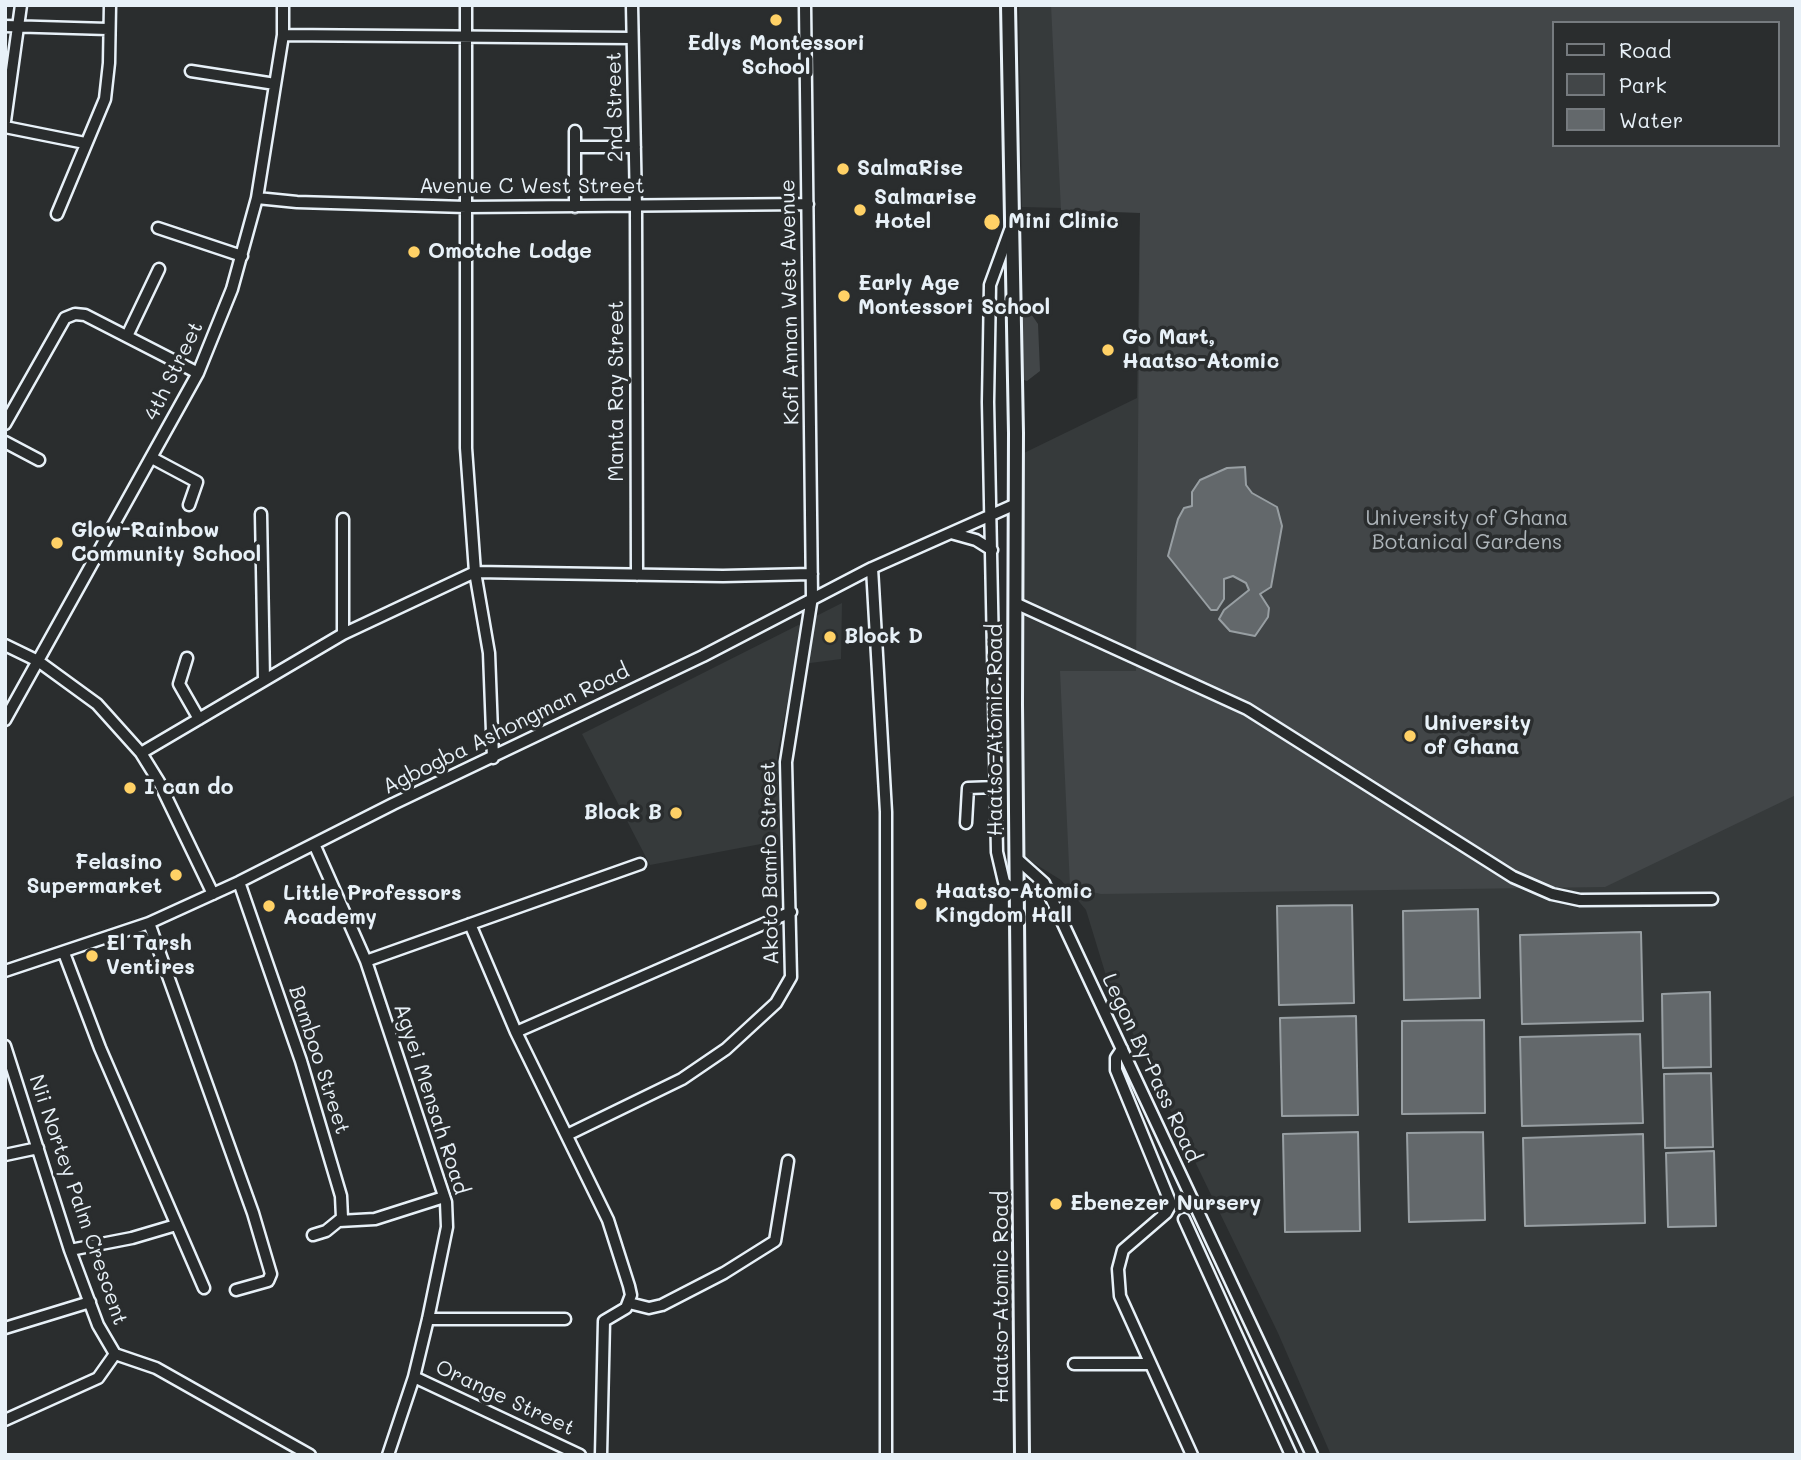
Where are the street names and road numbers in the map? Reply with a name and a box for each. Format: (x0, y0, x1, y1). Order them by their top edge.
street label: 2nd Street (601, 52, 629, 162)
street label: Avenue C West Street (419, 174, 645, 200)
street label: Kofi Annan West Avenue (775, 179, 805, 425)
street label: Manta Ray Street (604, 300, 630, 482)
street label: 4th Street (139, 317, 209, 425)
street label: Haatso-Atomic Road (983, 624, 1009, 836)
street label: Agbogba Ashongman Road (379, 658, 633, 800)
street label: Akoto Bamfo Street (756, 761, 784, 965)
street label: Legon By-Pass Road (1096, 970, 1206, 1166)
street label: Bamboo Street (283, 983, 355, 1137)
street label: Agyei Mensah Road (388, 1000, 474, 1198)
street label: Nii Nortey Palm Crescent (23, 1072, 133, 1328)
street label: Haatso-Atomic Road (989, 1191, 1015, 1403)
street label: Orange Street (431, 1355, 579, 1441)

